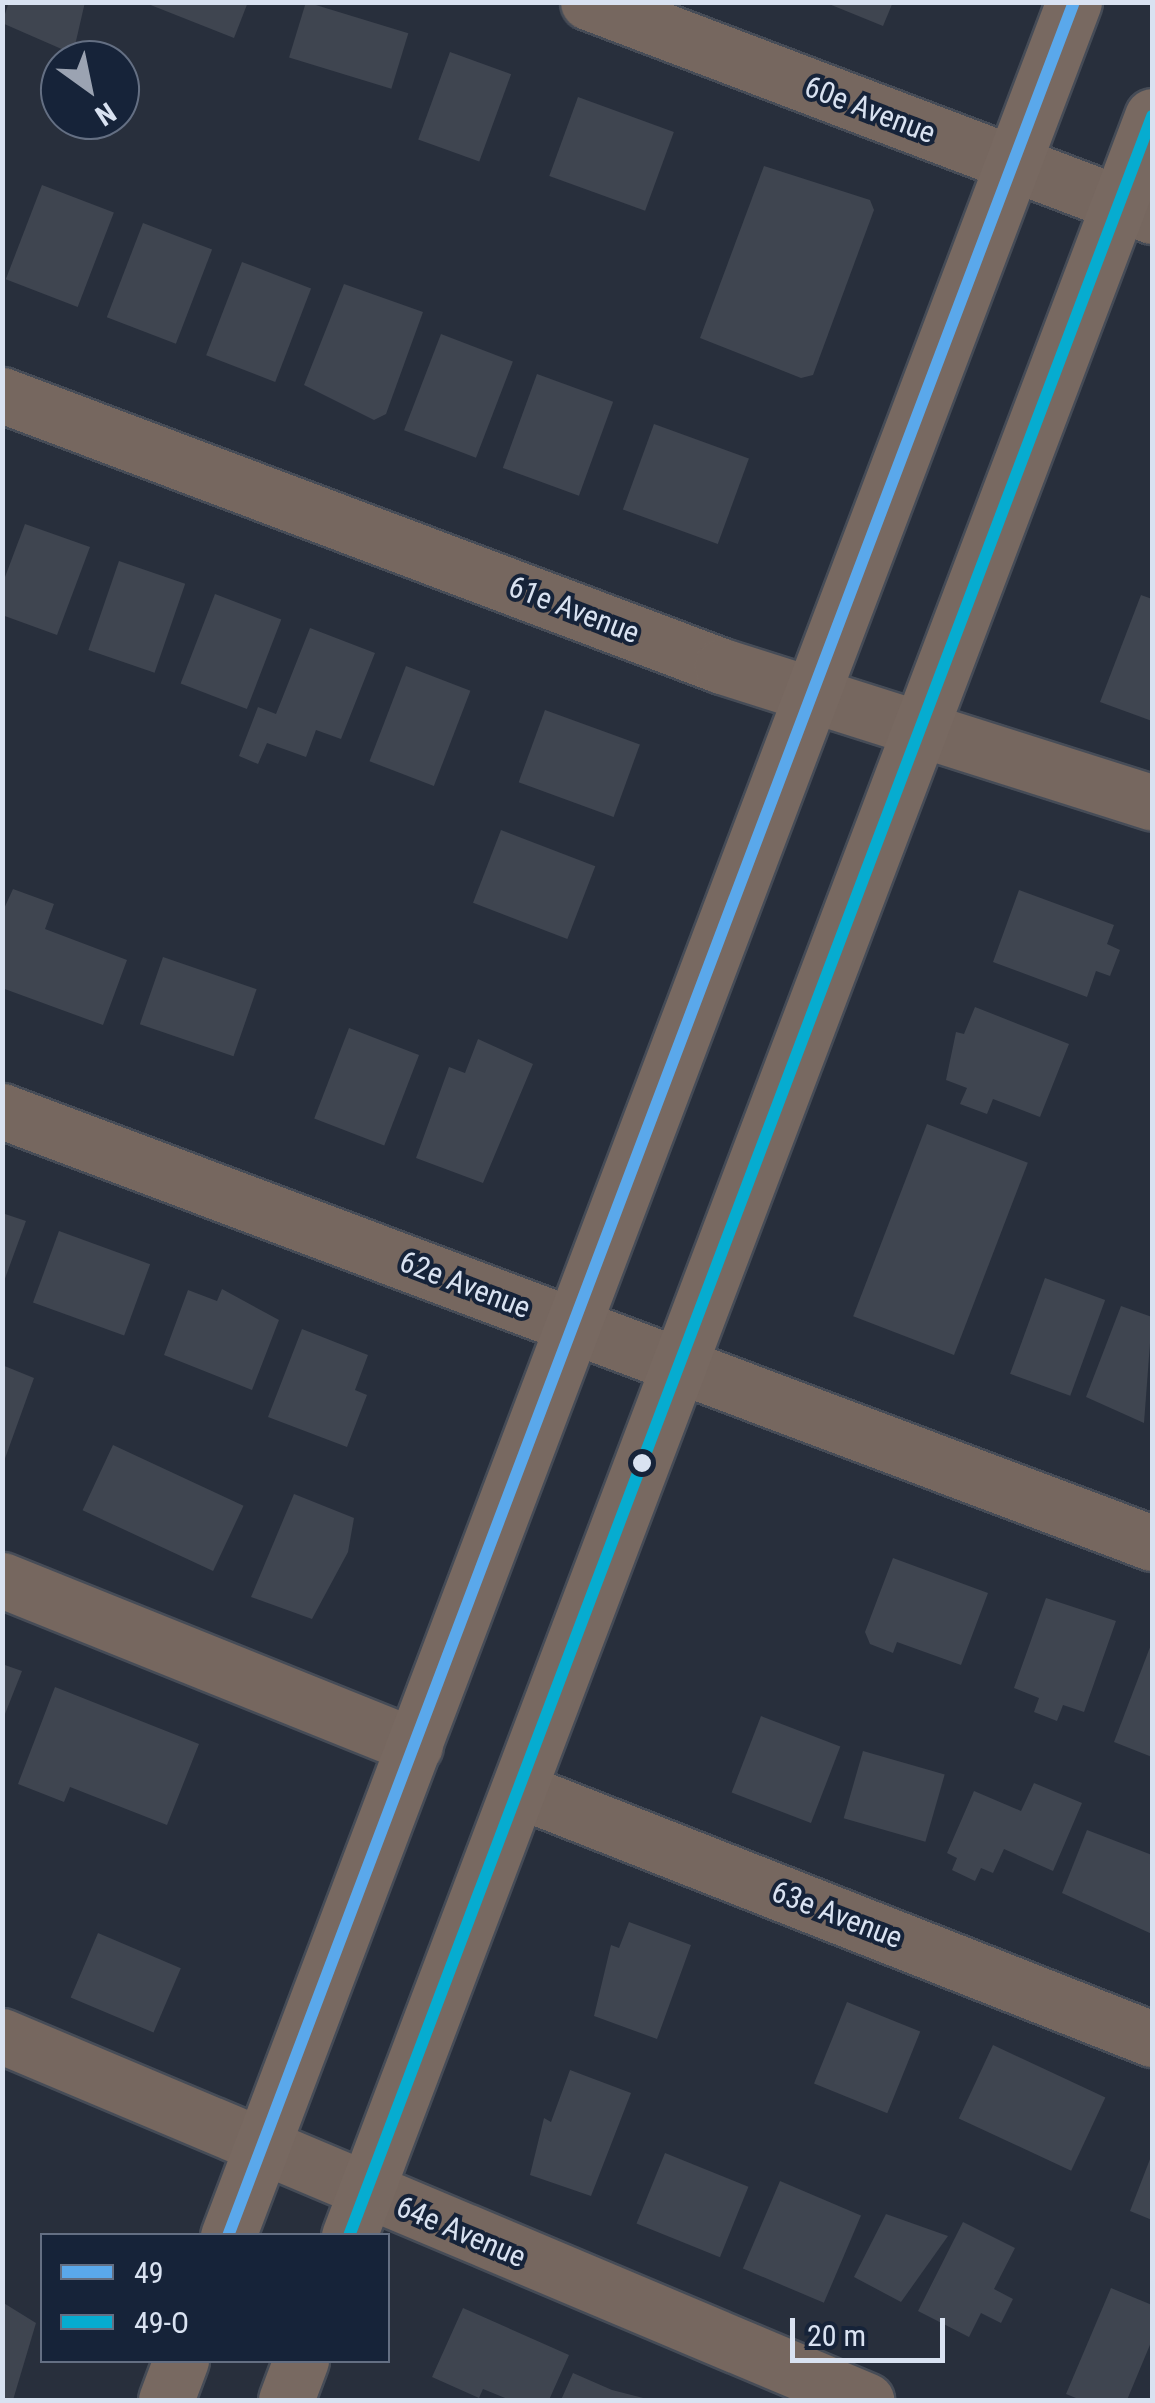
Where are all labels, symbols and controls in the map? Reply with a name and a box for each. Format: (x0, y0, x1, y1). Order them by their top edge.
north arrow (40, 40, 140, 140)
street label: 60e Avenue (800, 69, 940, 151)
text: N (89, 95, 122, 132)
street label: 61e Avenue (504, 569, 644, 651)
street label: 62e Avenue (395, 1244, 535, 1326)
unlabelled marker (632, 1453, 652, 1473)
street label: 63e Avenue (767, 1874, 907, 1956)
street label: 64e Avenue (391, 2189, 531, 2275)
legend (40, 2233, 390, 2363)
text: 49 (134, 2255, 164, 2290)
scale bar (795, 2298, 950, 2360)
text: 49-O (134, 2305, 189, 2340)
text: 20 m (807, 2318, 866, 2353)

